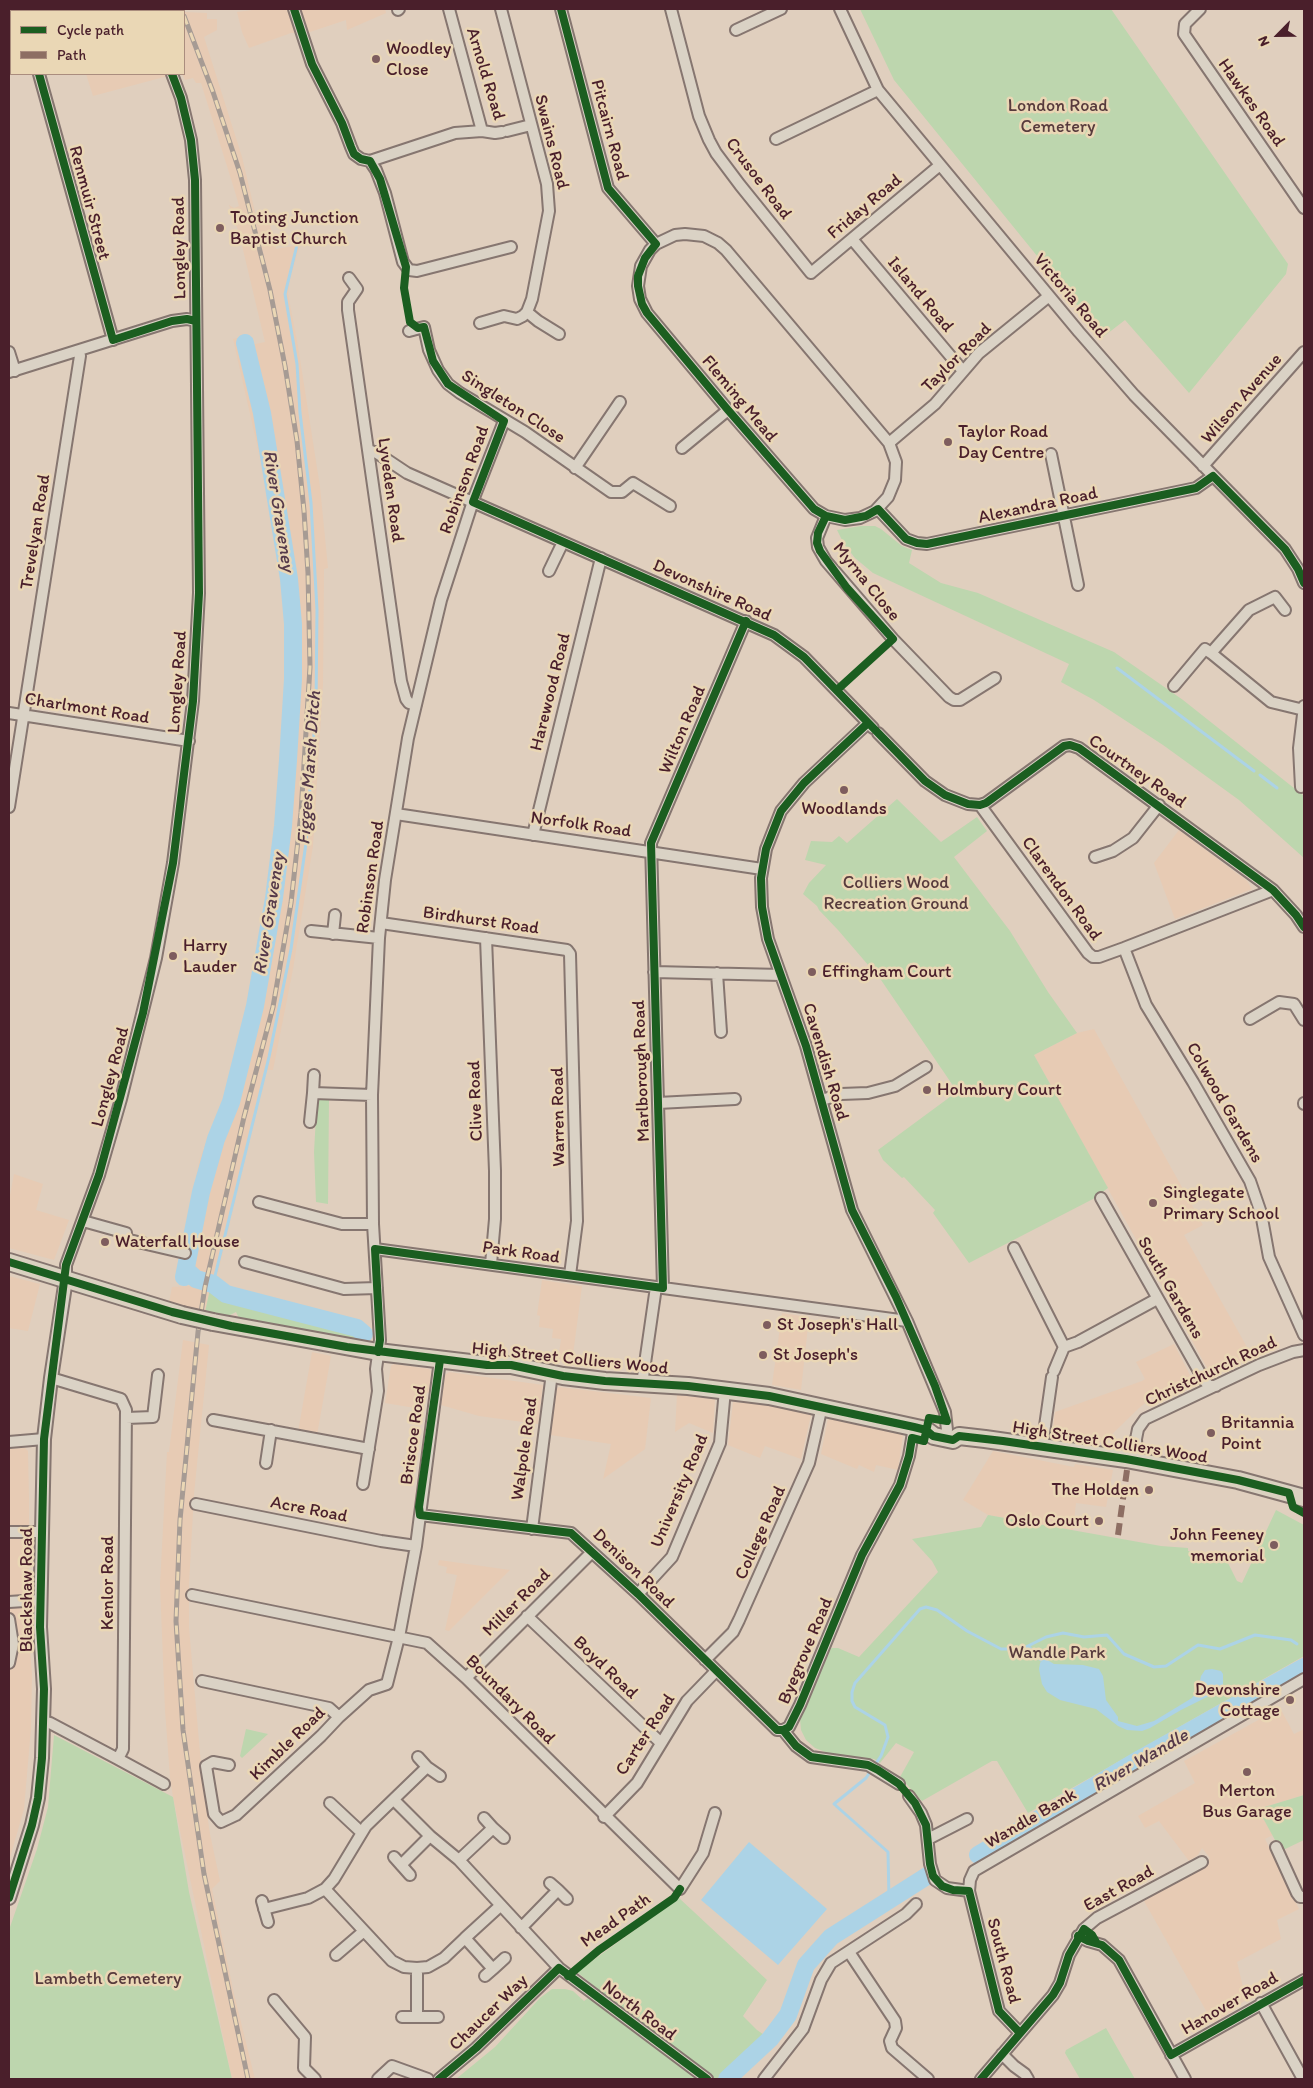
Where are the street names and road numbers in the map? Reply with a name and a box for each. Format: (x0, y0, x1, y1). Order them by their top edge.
street label: Arnold Road (461, 25, 509, 123)
street label: Hawkes Road (1213, 55, 1289, 151)
street label: Pitcairn Road (585, 77, 633, 183)
street label: Swains Road (529, 92, 573, 192)
street label: Crusoe Road (720, 134, 796, 224)
street label: Renmuir Street (63, 144, 115, 262)
street label: Friday Road (823, 170, 907, 244)
street label: Longley Road (168, 197, 192, 299)
street label: Victoria Road (1028, 249, 1112, 343)
street label: Island Road (882, 253, 958, 337)
street label: Taylor Road (917, 318, 997, 398)
street label: Wilson Avenue (1197, 349, 1287, 449)
street label: Fleming Mead (696, 351, 782, 447)
street label: Singleton Close (457, 365, 569, 449)
street label: Robinson Road (435, 423, 495, 537)
street label: Lyveden Road (372, 436, 408, 544)
street label: Trevelyan Road (16, 473, 56, 591)
street label: Alexandra Road (976, 483, 1100, 529)
street label: Myrna Close (828, 538, 904, 626)
street label: Devonshire Road (649, 555, 775, 627)
street label: Longley Road (164, 630, 192, 734)
street label: Harewood Road (526, 631, 576, 753)
street label: Wilton Road (655, 683, 711, 777)
street label: Charlmont Road (23, 688, 151, 730)
street label: Courtney Road (1084, 730, 1190, 814)
street label: Norfolk Road (529, 807, 633, 843)
street label: Robinson Road (352, 819, 390, 935)
street label: Clarendon Road (1016, 833, 1106, 945)
street label: Birdhurst Road (421, 902, 541, 940)
street label: Marlborough Road (629, 1000, 655, 1142)
street label: Cavendish Road (797, 1001, 853, 1123)
street label: Longley Road (87, 1025, 135, 1129)
street label: Colwood Gardens (1181, 1039, 1267, 1167)
street label: Clive Road (464, 1060, 488, 1142)
street label: Warren Road (547, 1067, 571, 1167)
street label: South Gardens (1132, 1233, 1208, 1343)
street label: Park Road (481, 1237, 561, 1269)
street label: Christchurch Road (1142, 1332, 1280, 1412)
street label: High Street Colliers Wood (471, 1338, 669, 1380)
street label: Briscoe Road (396, 1384, 432, 1486)
street label: Walpole Road (507, 1396, 543, 1502)
street label: High Street Colliers Wood (1011, 1417, 1209, 1469)
street label: University Road (646, 1431, 714, 1551)
street label: College Road (731, 1483, 791, 1583)
street label: Acre Road (269, 1492, 349, 1528)
street label: Denison Road (588, 1525, 678, 1613)
street label: Blackshaw Road (16, 1528, 38, 1652)
street label: Kenlor Road (97, 1536, 119, 1630)
street label: Miller Road (478, 1564, 556, 1642)
street label: Byegrove Road (774, 1594, 838, 1708)
street label: Boyd Road (568, 1632, 642, 1704)
street label: Boundary Road (461, 1651, 559, 1749)
street label: Carter Road (612, 1690, 680, 1780)
street label: Kimble Road (246, 1703, 330, 1785)
street label: Wandle Bank (981, 1784, 1081, 1854)
street label: East Road (1080, 1861, 1158, 1917)
street label: Mead Path (577, 1889, 655, 1953)
street label: South Road (981, 1916, 1025, 2006)
street label: Hanover Road (1178, 1968, 1282, 2040)
street label: Chaucer Way (445, 1970, 533, 2056)
street label: North Road (598, 1976, 680, 2046)

